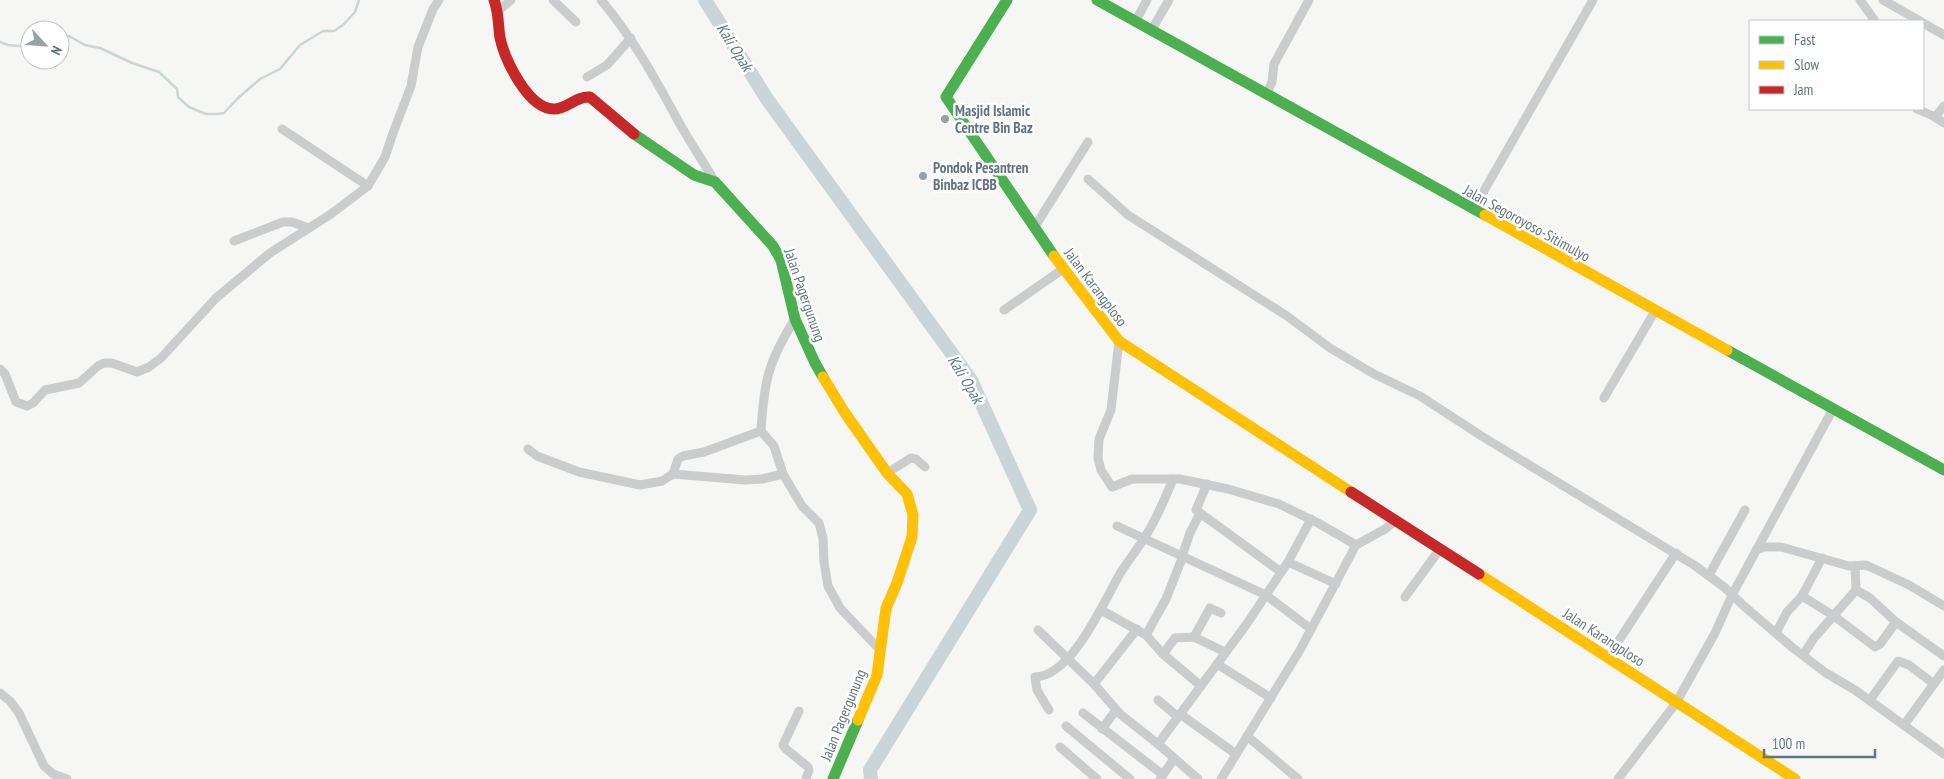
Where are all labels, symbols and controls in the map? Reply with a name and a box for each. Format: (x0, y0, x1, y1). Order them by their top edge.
water label: Kali Opak (713, 19, 758, 76)
north arrow (20, 20, 70, 70)
legend (1749, 20, 1924, 110)
text: Fast (1794, 30, 1815, 49)
text: N (47, 43, 66, 58)
text: Slow (1794, 55, 1819, 74)
text: Jam (1793, 80, 1813, 99)
place label: Masjid Islamic Centre Bin Baz (955, 101, 1033, 137)
marker: Masjid Islamic Centre Bin Baz (939, 113, 951, 125)
place label: Pondok Pesantren Binbaz ICBB (933, 158, 1029, 194)
marker: Pondok Pesantren Binbaz ICBB (917, 170, 929, 182)
street label: Jalan Segoroyoso-Sitimulyo (1460, 180, 1594, 266)
street label: Jalan Karangploso (1060, 243, 1132, 330)
street label: Jalan Pagergunung (780, 245, 830, 344)
water label: Kali Opak (944, 351, 989, 408)
street label: Jalan Karangploso (1559, 603, 1648, 670)
street label: Jalan Pagergunung (816, 666, 870, 765)
scale bar (1764, 726, 1875, 758)
text: 100 m (1772, 734, 1805, 753)

